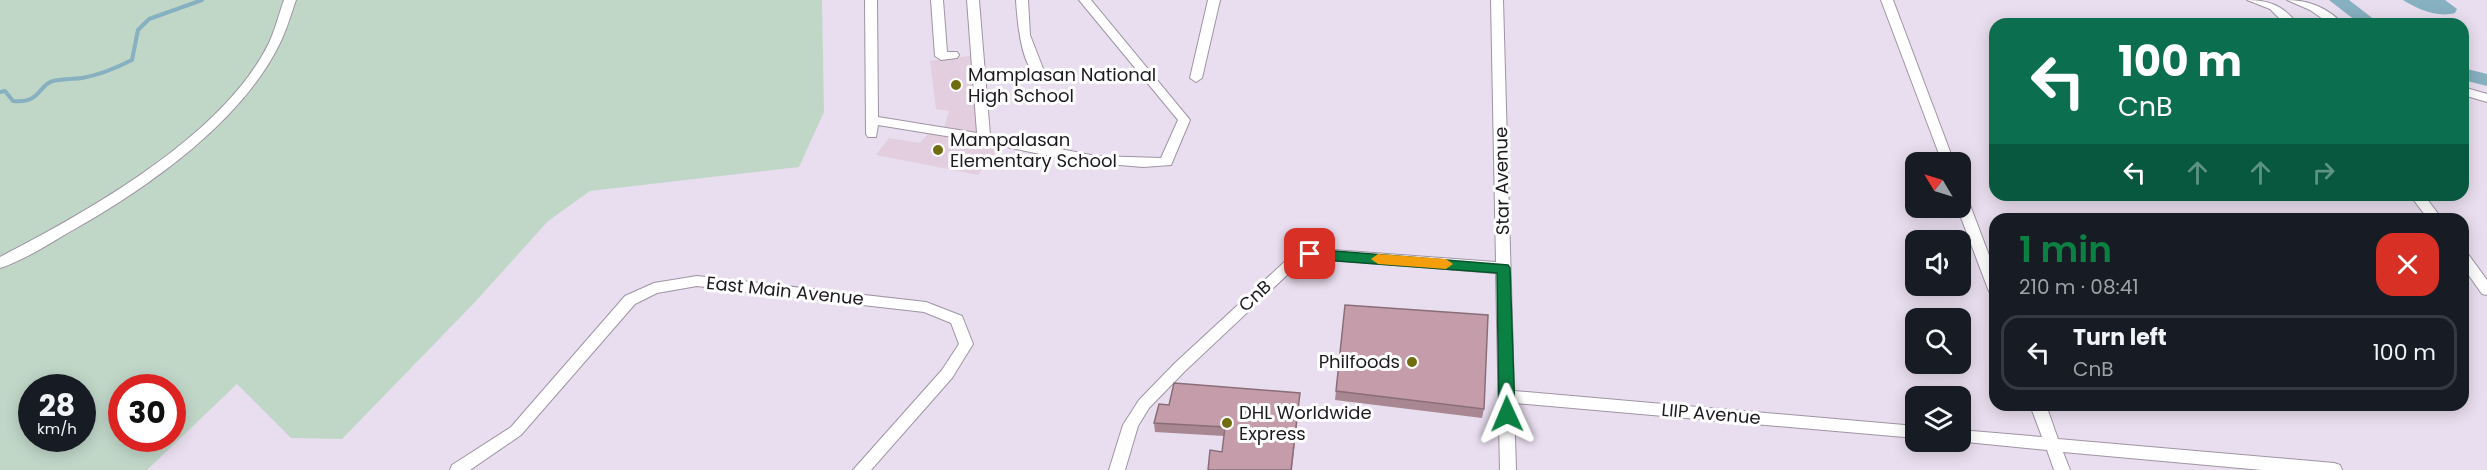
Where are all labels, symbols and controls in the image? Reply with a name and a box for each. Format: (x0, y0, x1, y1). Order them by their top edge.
text: 100 m (2118, 32, 2242, 91)
icon: left (2019, 42, 2097, 120)
place label: Mamplasan National High School (968, 62, 1156, 108)
marker: Mamplasan National High School (949, 78, 963, 92)
text: CnB (2118, 88, 2173, 125)
place label: Mampalasan Elementary School (950, 127, 1117, 173)
street label: Star Avenue (1488, 127, 1515, 235)
marker: Mampalasan Elementary School (931, 143, 945, 157)
north arrow (1905, 152, 1971, 218)
map controls (1905, 152, 1971, 452)
icon: left (2118, 156, 2151, 189)
icon: ahead (2181, 156, 2214, 189)
icon: ahead (2244, 156, 2277, 189)
icon: right (2307, 156, 2340, 189)
text: 1 min (2019, 224, 2112, 275)
pin (1284, 228, 1335, 279)
button: sound (1905, 230, 1971, 296)
button: close (2376, 233, 2439, 296)
icon: arrive (1293, 237, 1326, 270)
street label: East Main Avenue (705, 270, 865, 311)
text: 210 m · 08:41 (2019, 273, 2139, 301)
street label: CnB (1233, 274, 1277, 317)
button: search (1905, 308, 1971, 374)
text: Turn left (2073, 322, 2167, 353)
icon: left (2022, 336, 2055, 369)
text: 100 m (2373, 337, 2436, 368)
place label: Philfoods (1319, 349, 1400, 374)
marker: Philfoods (1405, 355, 1419, 369)
text: CnB (2073, 355, 2114, 383)
speed limit sign: 30 (108, 374, 186, 452)
position arrow (1475, 382, 1539, 446)
text: 28 (39, 384, 75, 427)
button: layers (1905, 386, 1971, 452)
street label: LIIP Avenue (1660, 397, 1762, 430)
place label: DHL Worldwide Express (1239, 400, 1372, 446)
marker: DHL Worldwide Express (1220, 416, 1234, 430)
text: km/h (37, 418, 77, 439)

